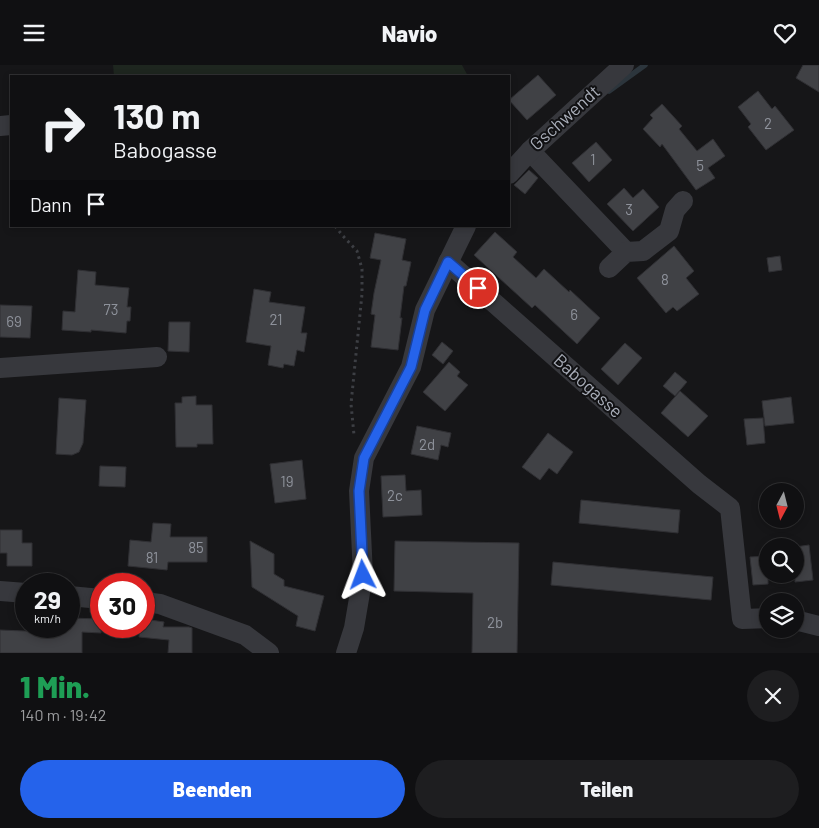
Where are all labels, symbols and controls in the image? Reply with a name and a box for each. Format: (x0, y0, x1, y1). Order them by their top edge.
icon: menu (20, 19, 48, 47)
icon: heart (771, 19, 799, 47)
text: Navio (382, 20, 437, 46)
street label: Gschwendt (525, 80, 604, 154)
text: 130 m (113, 94, 200, 136)
icon: right (30, 95, 95, 160)
house number: 2 (764, 114, 772, 132)
text: Babogasse (113, 136, 217, 162)
house number: 1 (590, 150, 596, 168)
house number: 5 (696, 156, 704, 174)
icon: arrive (82, 190, 110, 218)
text: Dann (30, 193, 72, 216)
house number: 3 (625, 200, 633, 218)
pin (457, 267, 499, 309)
house number: 8 (661, 270, 669, 288)
icon: arrive (464, 274, 492, 302)
house number: 73 (104, 300, 118, 318)
house number: 6 (570, 305, 578, 323)
house number: 21 (269, 310, 283, 328)
house number: 69 (6, 312, 22, 330)
street label: Babogasse (550, 349, 628, 422)
house number: 2d (419, 435, 435, 453)
house number: 19 (280, 472, 294, 490)
north arrow (759, 483, 804, 527)
map controls (759, 483, 804, 638)
house number: 2c (387, 486, 403, 504)
house number: 85 (188, 538, 204, 556)
button: search (759, 538, 804, 583)
house number: 81 (146, 548, 158, 566)
position arrow (336, 548, 388, 600)
speed limit sign: 30 (90, 573, 155, 638)
text: 29 (34, 584, 61, 614)
button: layers (759, 593, 804, 638)
text: km/h (34, 611, 61, 625)
house number: 2b (487, 613, 503, 631)
text: 1 Min. (20, 668, 90, 704)
button: close (747, 670, 799, 722)
text: 140 m · 19:42 (20, 705, 106, 724)
button: Beenden (20, 760, 405, 818)
button: Teilen (415, 760, 799, 818)

